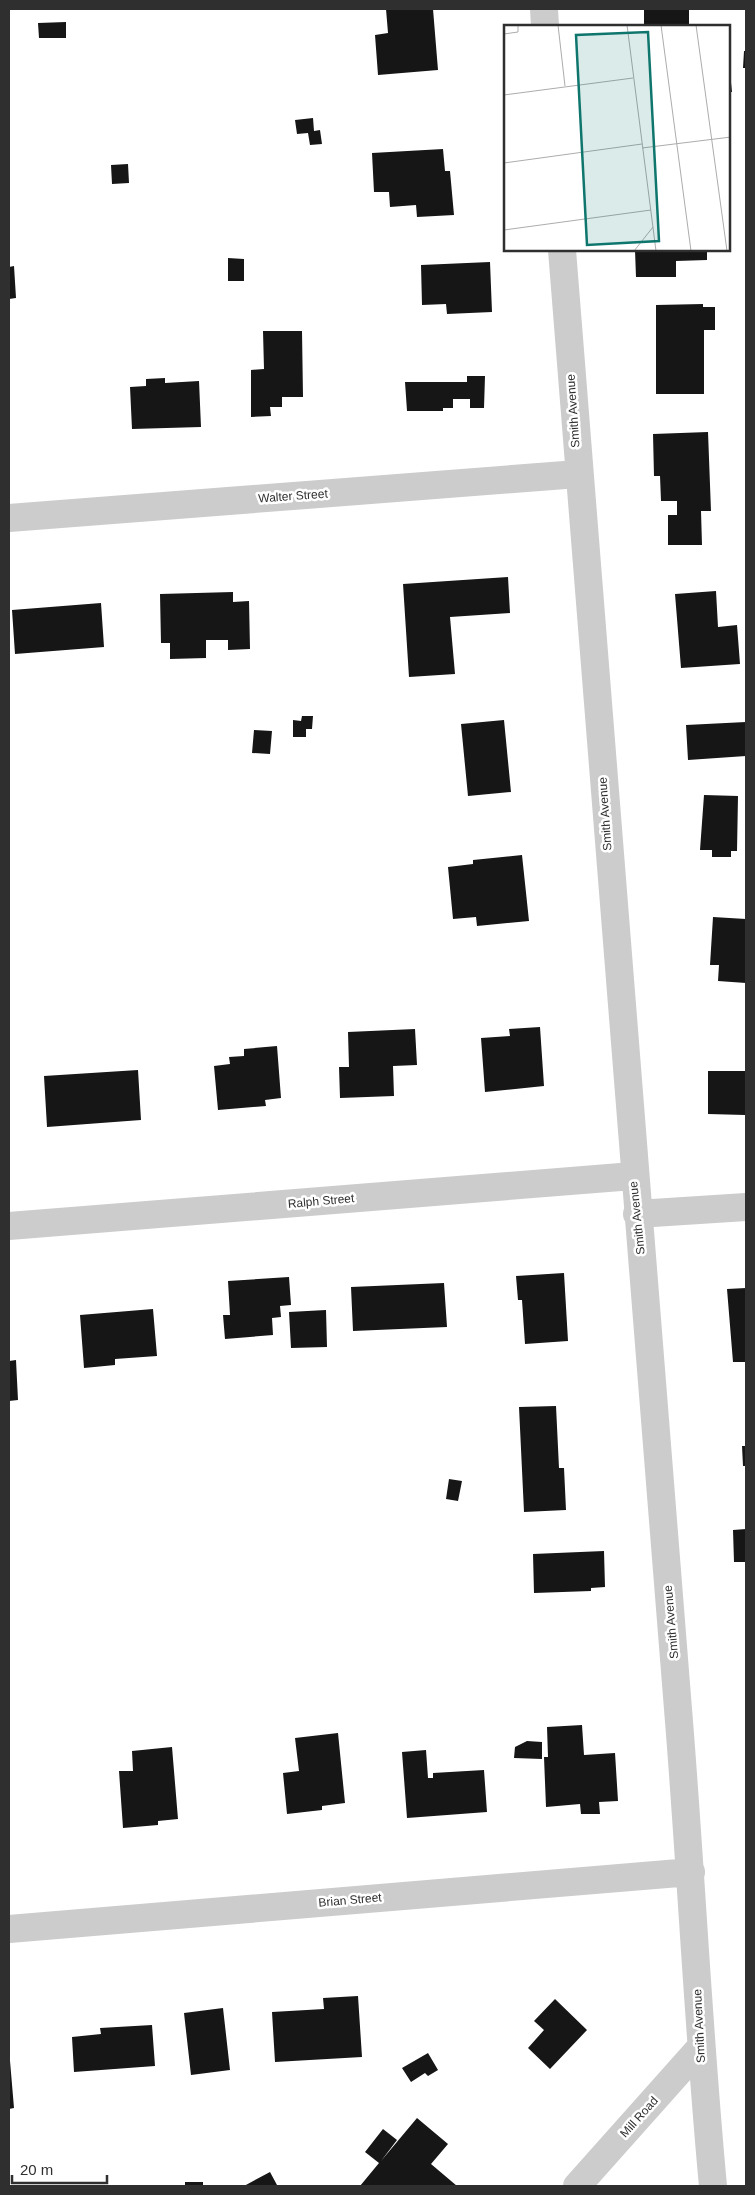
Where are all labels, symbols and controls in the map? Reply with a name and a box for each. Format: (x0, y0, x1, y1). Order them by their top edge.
inset map (504, 25, 730, 251)
street label: Smith Avenue (563, 373, 583, 448)
street label: Walter Street (258, 487, 329, 505)
street label: Smith Avenue (595, 776, 615, 851)
street label: Smith Avenue (626, 1180, 648, 1255)
street label: Ralph Street (287, 1191, 355, 1211)
street label: Smith Avenue (661, 1584, 681, 1659)
street label: Brian Street (318, 1890, 383, 1910)
street label: Smith Avenue (690, 1988, 708, 2063)
street label: Mill Road (617, 2094, 661, 2140)
scale bar (12, 2152, 108, 2184)
text: 20 m (20, 2161, 53, 2178)

